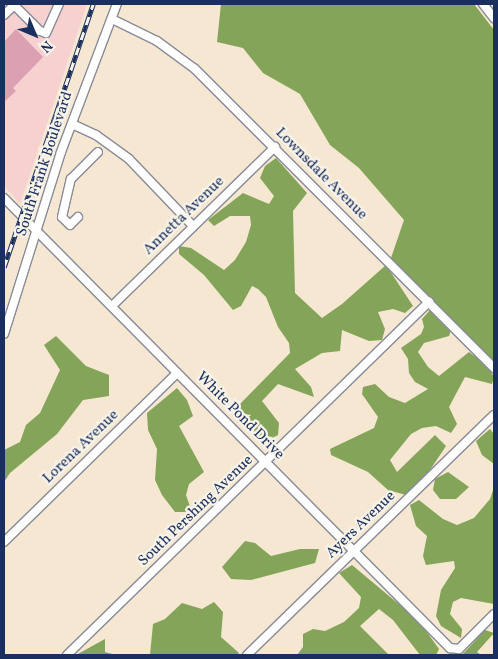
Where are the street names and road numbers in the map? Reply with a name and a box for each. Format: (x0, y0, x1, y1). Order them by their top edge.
street label: South Frank Boulevard (13, 89, 77, 239)
street label: Lownsdale Avenue (271, 124, 371, 224)
street label: Annetta Avenue (140, 173, 228, 259)
street label: White Pond Drive (192, 368, 288, 464)
street label: Lorena Avenue (39, 406, 123, 488)
street label: South Pershing Avenue (135, 452, 257, 570)
street label: Ayers Avenue (323, 487, 399, 563)

